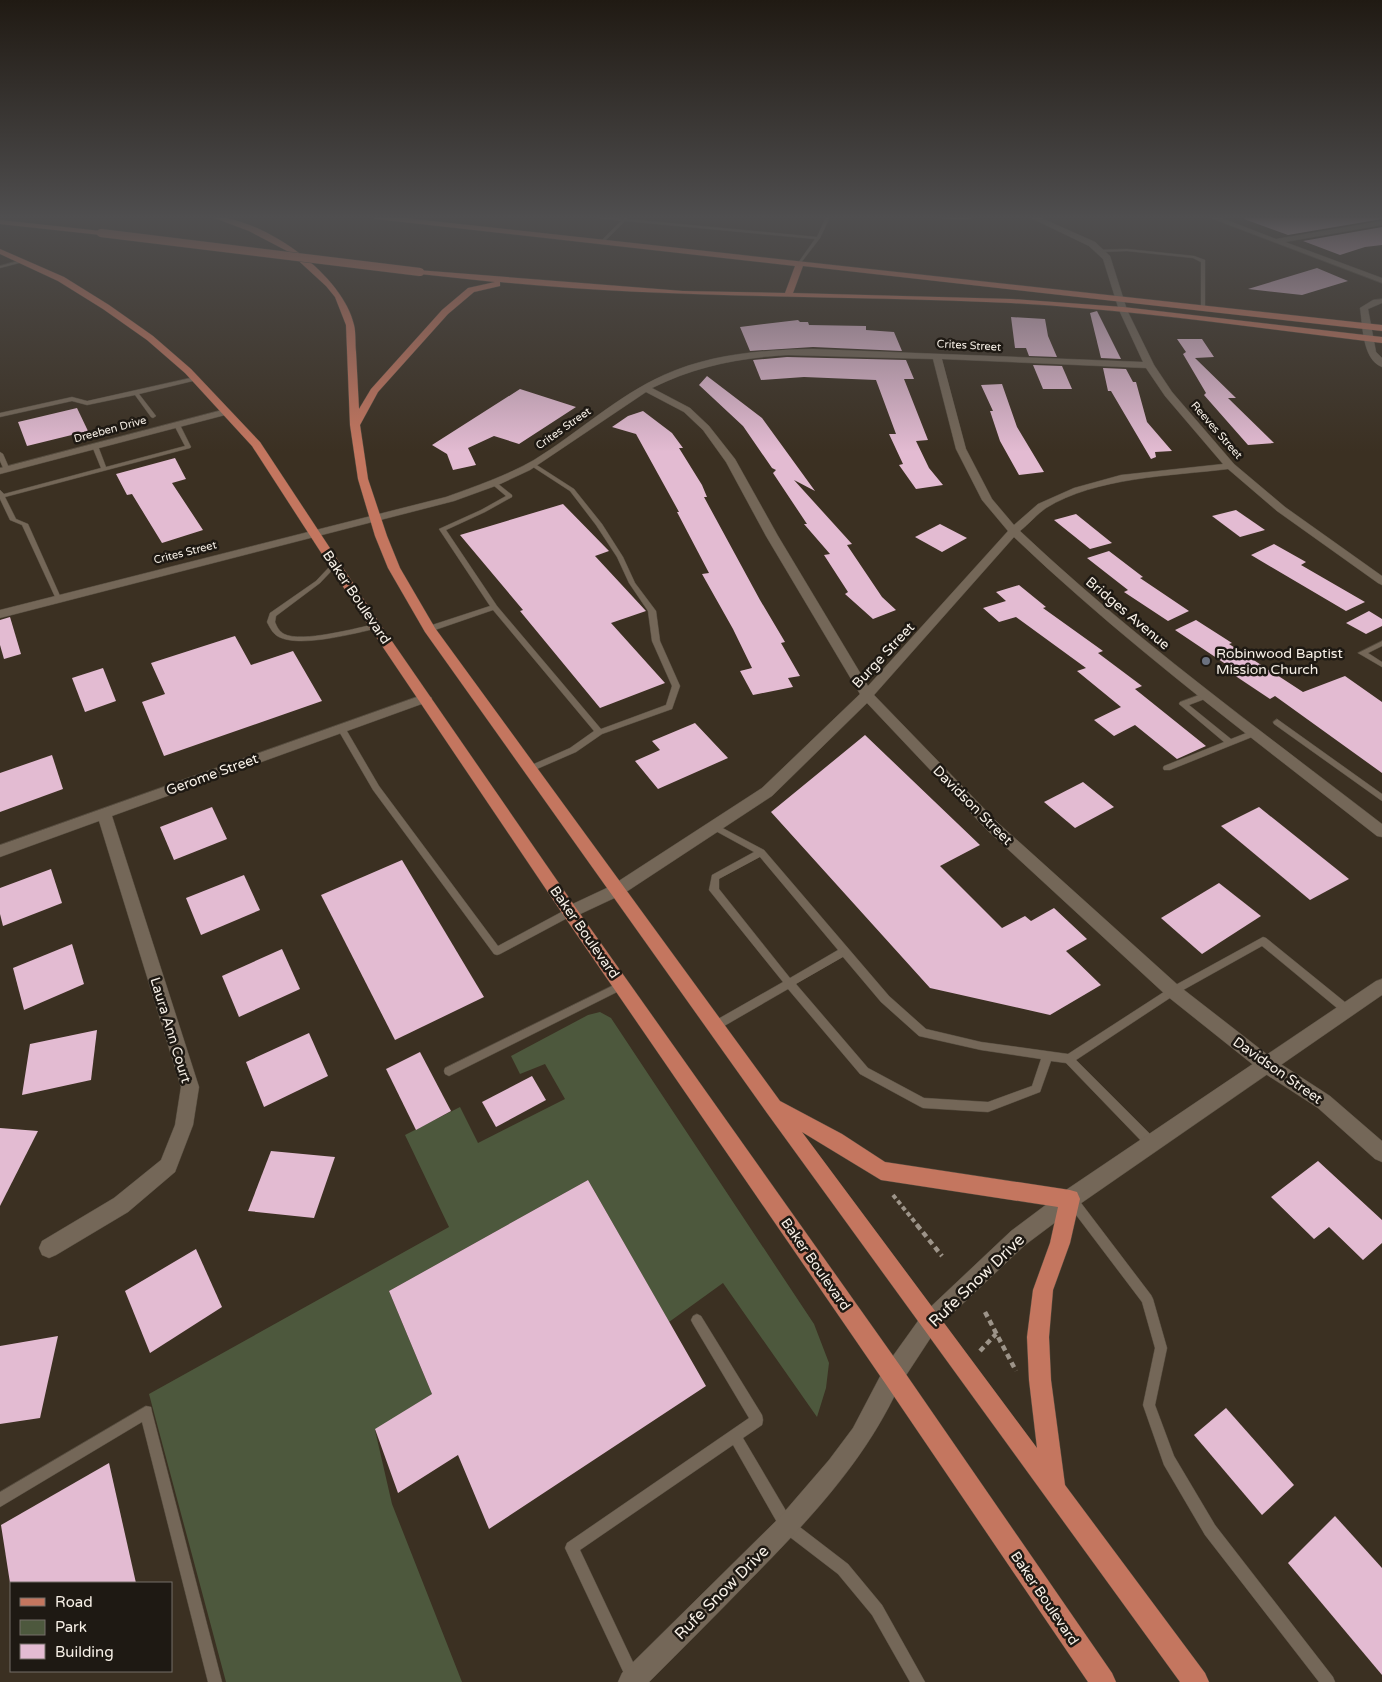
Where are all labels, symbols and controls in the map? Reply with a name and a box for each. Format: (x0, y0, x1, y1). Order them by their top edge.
street label: Crites Street (936, 337, 1001, 354)
street label: Reeves Street (1188, 399, 1245, 462)
street label: Crites Street (533, 405, 593, 452)
street label: Dreeben Drive (72, 414, 148, 445)
street label: Crites Street (152, 538, 218, 567)
street label: Baker Boulevard (319, 547, 394, 647)
street label: Bridges Avenue (1082, 573, 1173, 654)
street label: Burge Street (849, 618, 919, 692)
place label: Robinwood Baptist Mission Church (1216, 645, 1344, 678)
marker: Robinwood Baptist Mission Church (1200, 655, 1212, 667)
street label: Gerome Street (164, 750, 261, 799)
street label: Davidson Street (929, 762, 1016, 849)
street label: Baker Boulevard (546, 883, 623, 982)
street label: Laura Ann Court (146, 975, 195, 1086)
street label: Davidson Street (1230, 1033, 1326, 1108)
street label: Baker Boulevard (777, 1215, 854, 1314)
street label: Rufe Snow Drive (925, 1230, 1029, 1331)
street label: Rufe Snow Drive (670, 1541, 773, 1644)
street label: Baker Boulevard (1007, 1548, 1082, 1648)
legend (10, 1582, 172, 1672)
text: Road (55, 1593, 93, 1611)
text: Park (55, 1618, 87, 1636)
text: Building (55, 1643, 114, 1661)

